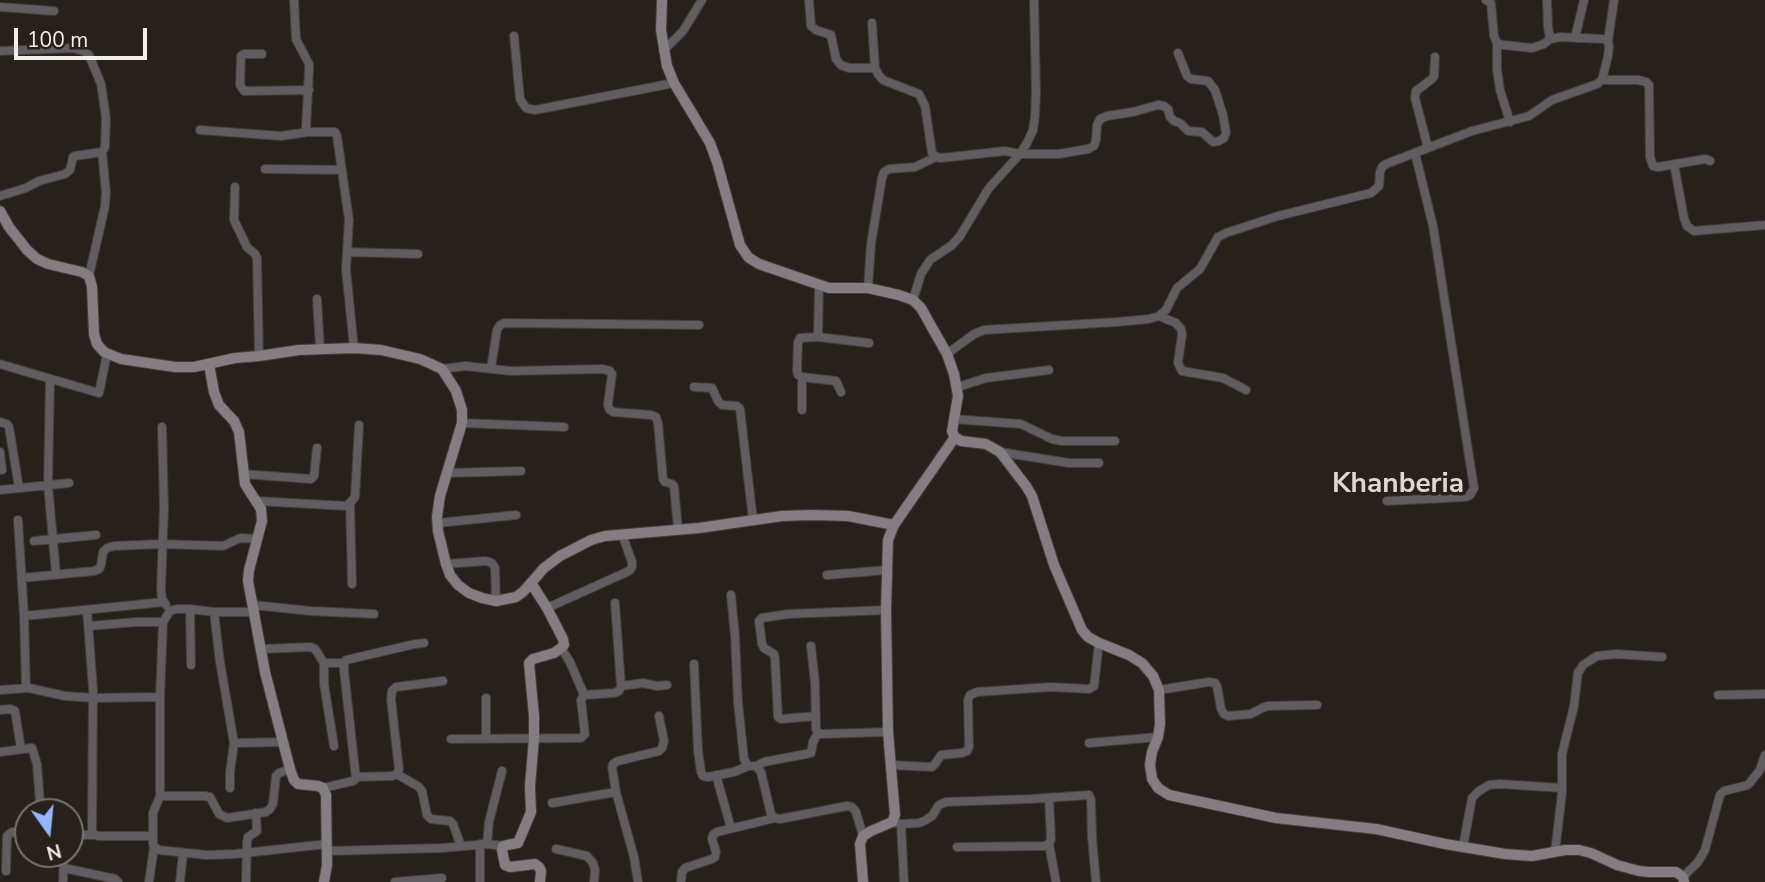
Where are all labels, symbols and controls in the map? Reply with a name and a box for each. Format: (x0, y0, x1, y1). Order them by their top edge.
scale bar (18, 14, 150, 58)
text: 100 m (27, 26, 88, 54)
district label: Khanberia (1332, 468, 1464, 502)
north arrow (14, 798, 84, 868)
text: N (44, 837, 64, 866)

